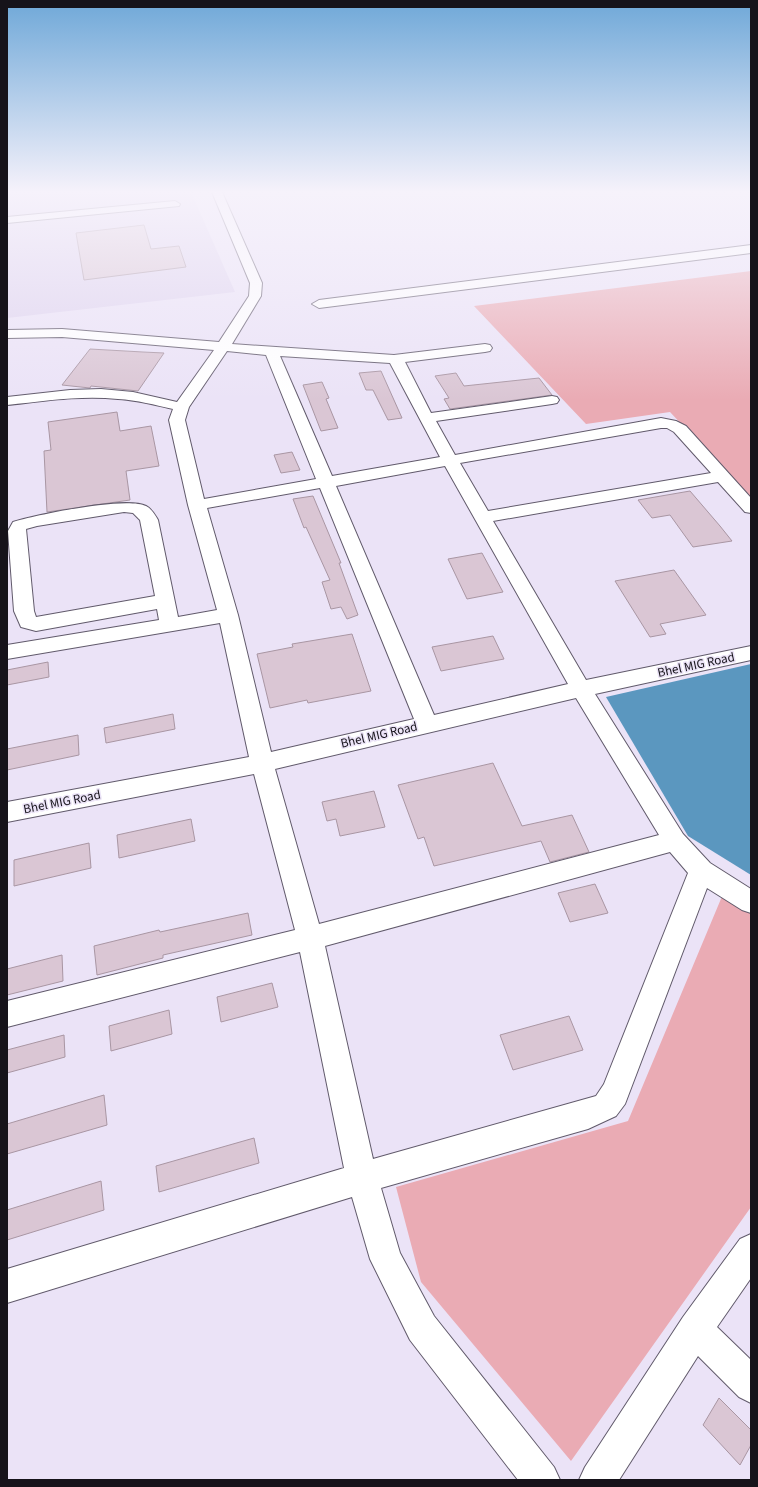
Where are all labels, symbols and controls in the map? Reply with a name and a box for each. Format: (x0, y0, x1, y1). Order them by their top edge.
street label: Bhel MIG Road (656, 648, 736, 682)
street label: Bhel MIG Road (339, 717, 419, 753)
street label: Bhel MIG Road (22, 786, 102, 818)

